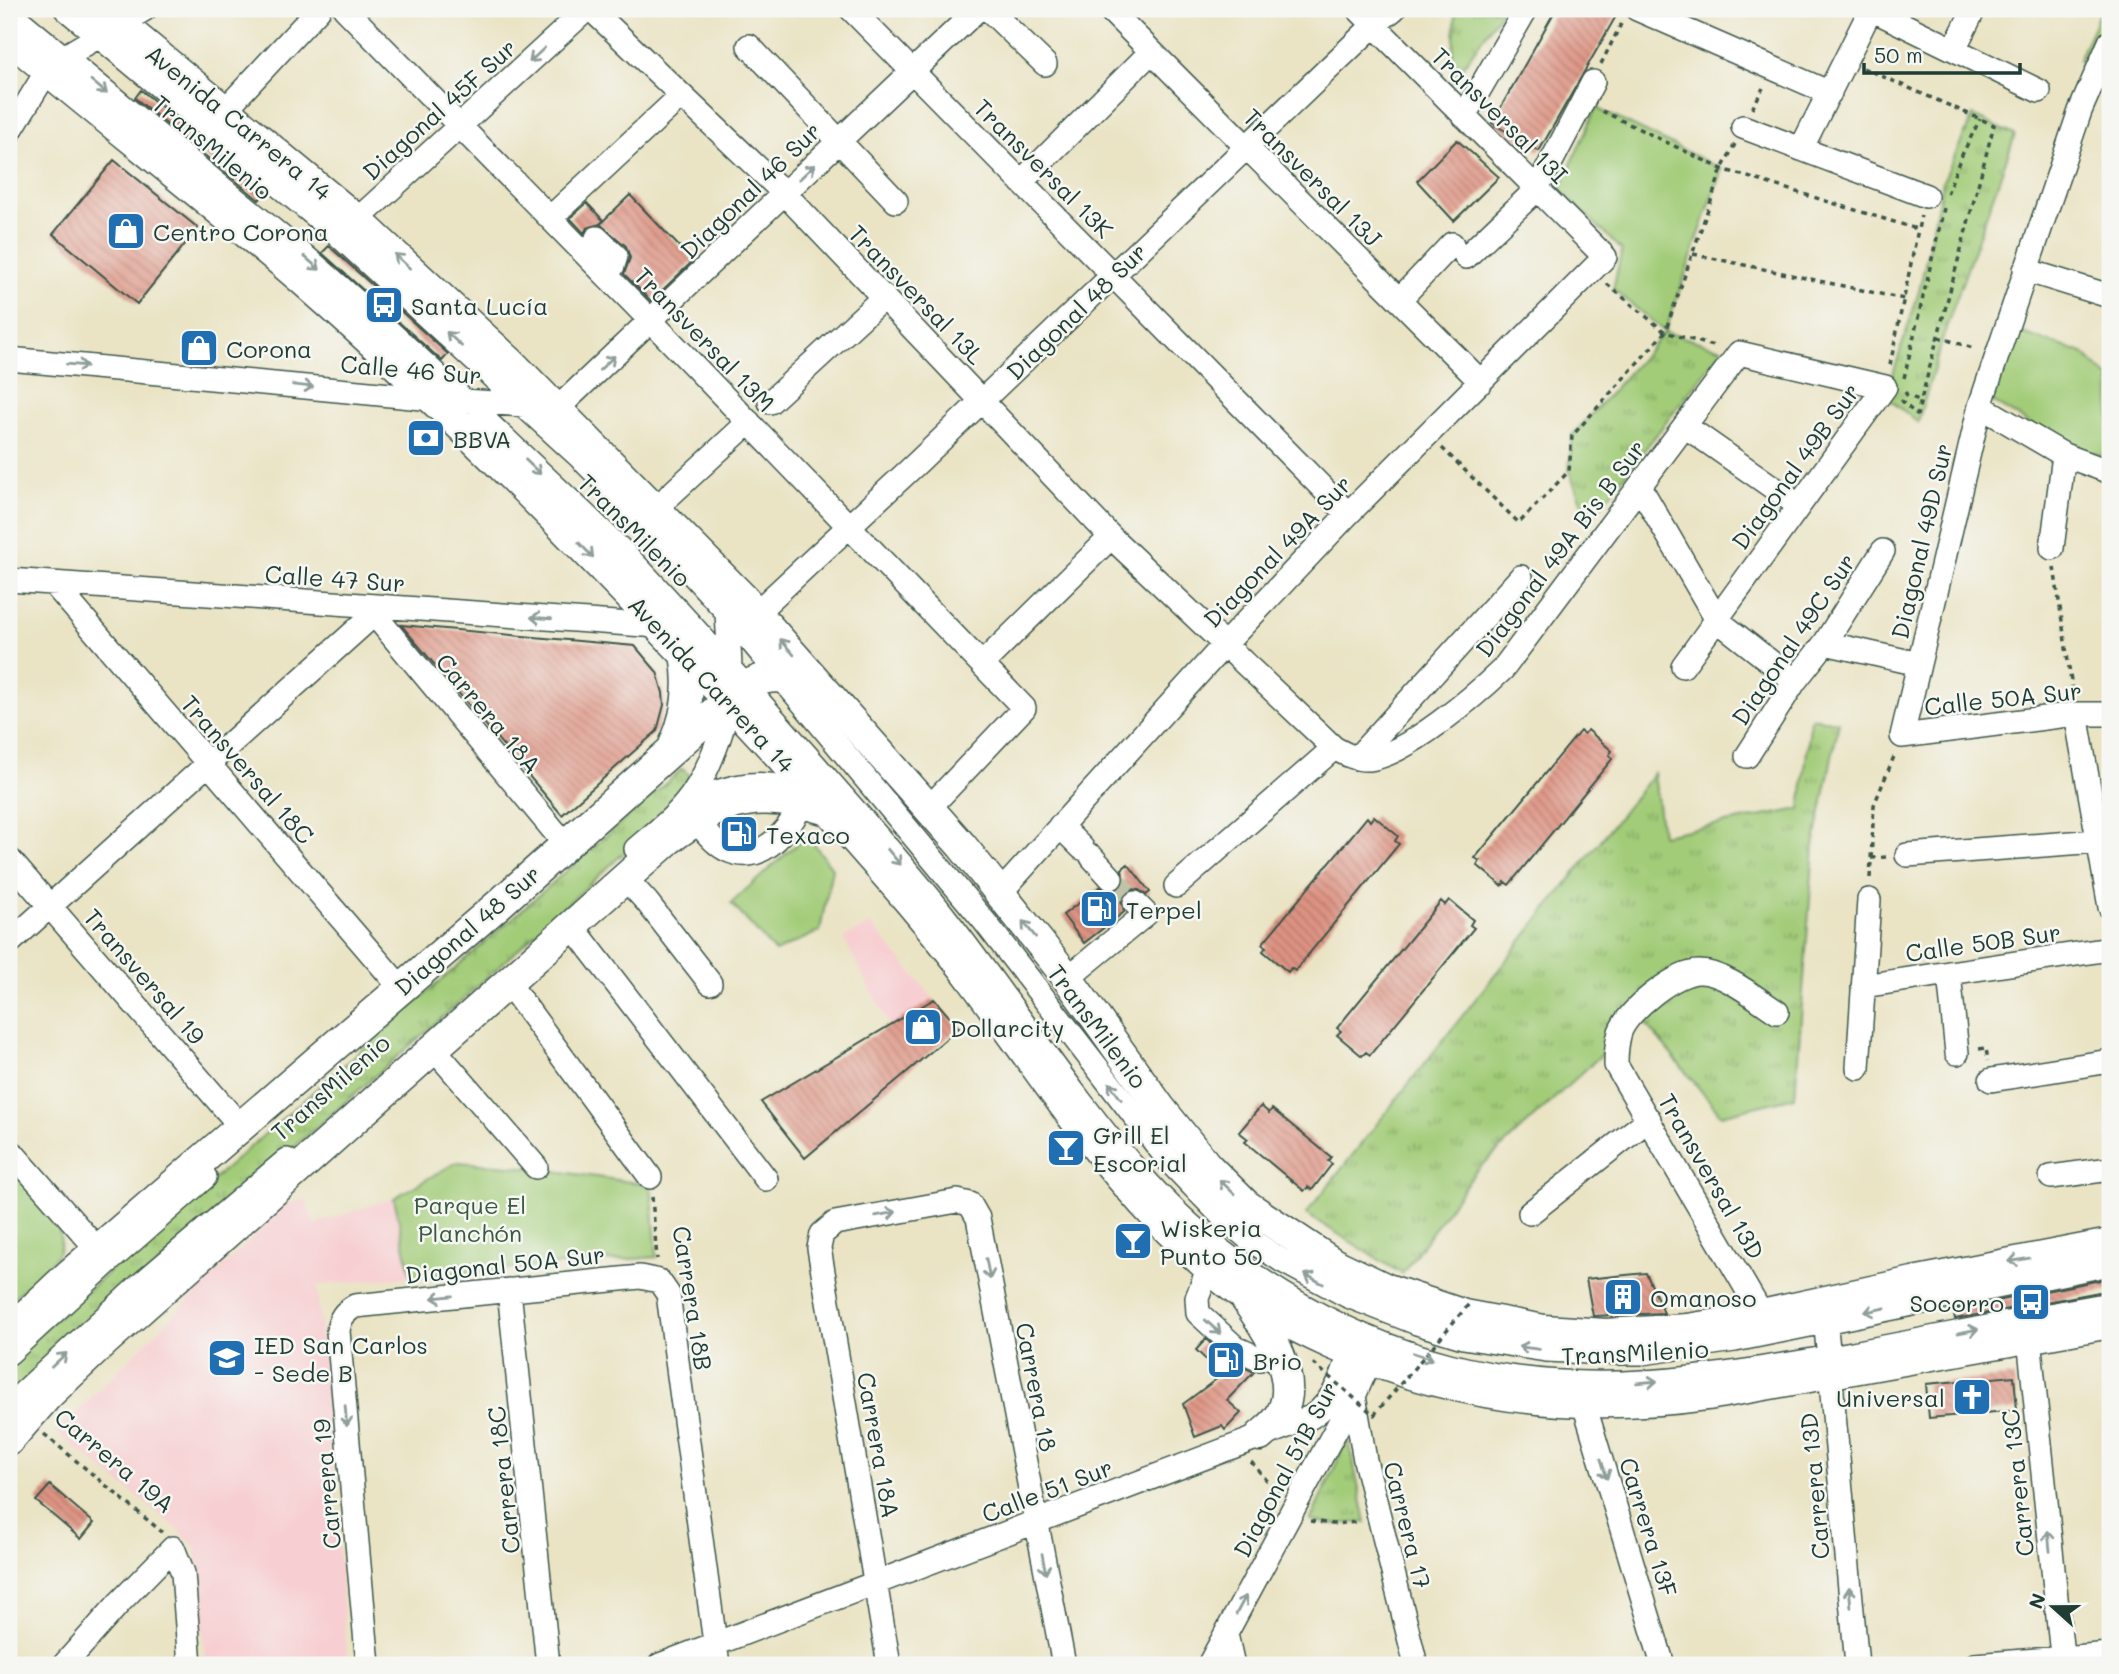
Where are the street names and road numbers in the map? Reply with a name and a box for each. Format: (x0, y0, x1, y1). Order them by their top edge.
street label: Diagonal 45F Sur (356, 32, 522, 186)
street label: Avenida Carrera 14 (140, 37, 338, 207)
street label: Transversal 13I (1425, 40, 1575, 190)
street label: TransMilenio (147, 88, 279, 206)
street label: Transversal 13K (968, 92, 1121, 245)
street label: Transversal 13J (1237, 101, 1389, 253)
street label: Diagonal 46 Sur (673, 115, 827, 265)
street label: Transversal 13L (842, 218, 992, 371)
street label: Diagonal 48 Sur (999, 236, 1153, 386)
street label: Transversal 13M (628, 260, 782, 418)
street label: Calle 46 Sur (339, 347, 483, 391)
street label: Diagonal 49B Sur (1724, 377, 1866, 555)
street label: Diagonal 49A Bis B Sur (1468, 433, 1652, 663)
street label: Diagonal 49D Sur (1883, 440, 1959, 642)
street label: TransMilenio (572, 467, 698, 593)
street label: Diagonal 49A Sur (1196, 468, 1358, 634)
street label: Diagonal 49C Sur (1724, 547, 1862, 731)
street label: Calle 47 Sur (264, 558, 406, 598)
street label: Avenida Carrera 14 (622, 589, 802, 779)
street label: Carrera 18A (430, 647, 548, 779)
street label: Calle 50A Sur (1923, 674, 2083, 722)
street label: Transversal 18C (175, 688, 321, 850)
street label: Diagonal 48 Sur (387, 858, 547, 1002)
street label: Transversal 19 (77, 902, 213, 1050)
street label: Calle 50B Sur (1903, 916, 2063, 968)
street label: TransMilenio (1041, 958, 1155, 1094)
street label: TransMilenio (264, 1027, 396, 1147)
street label: Transversal 13D (1652, 1087, 1772, 1265)
street label: Carrera 18B (666, 1224, 720, 1372)
street label: Diagonal 50A Sur (404, 1238, 606, 1290)
street label: Carrera 18 (1009, 1320, 1065, 1454)
street label: TransMilenio (1561, 1333, 1709, 1371)
street label: Carrera 18A (851, 1370, 907, 1520)
street label: Diagonal 51B Sur (1226, 1376, 1344, 1562)
street label: Carrera 19A (49, 1401, 181, 1519)
street label: Carrera 18C (480, 1405, 526, 1555)
street label: Carrera 13C (1994, 1408, 2040, 1558)
street label: Carrera 13D (1792, 1411, 1836, 1561)
street label: Carrera 19 (305, 1418, 347, 1550)
street label: Calle 51 Sur (977, 1451, 1117, 1529)
street label: Carrera 13F (1613, 1454, 1685, 1600)
street label: Carrera 17 (1377, 1458, 1439, 1592)

